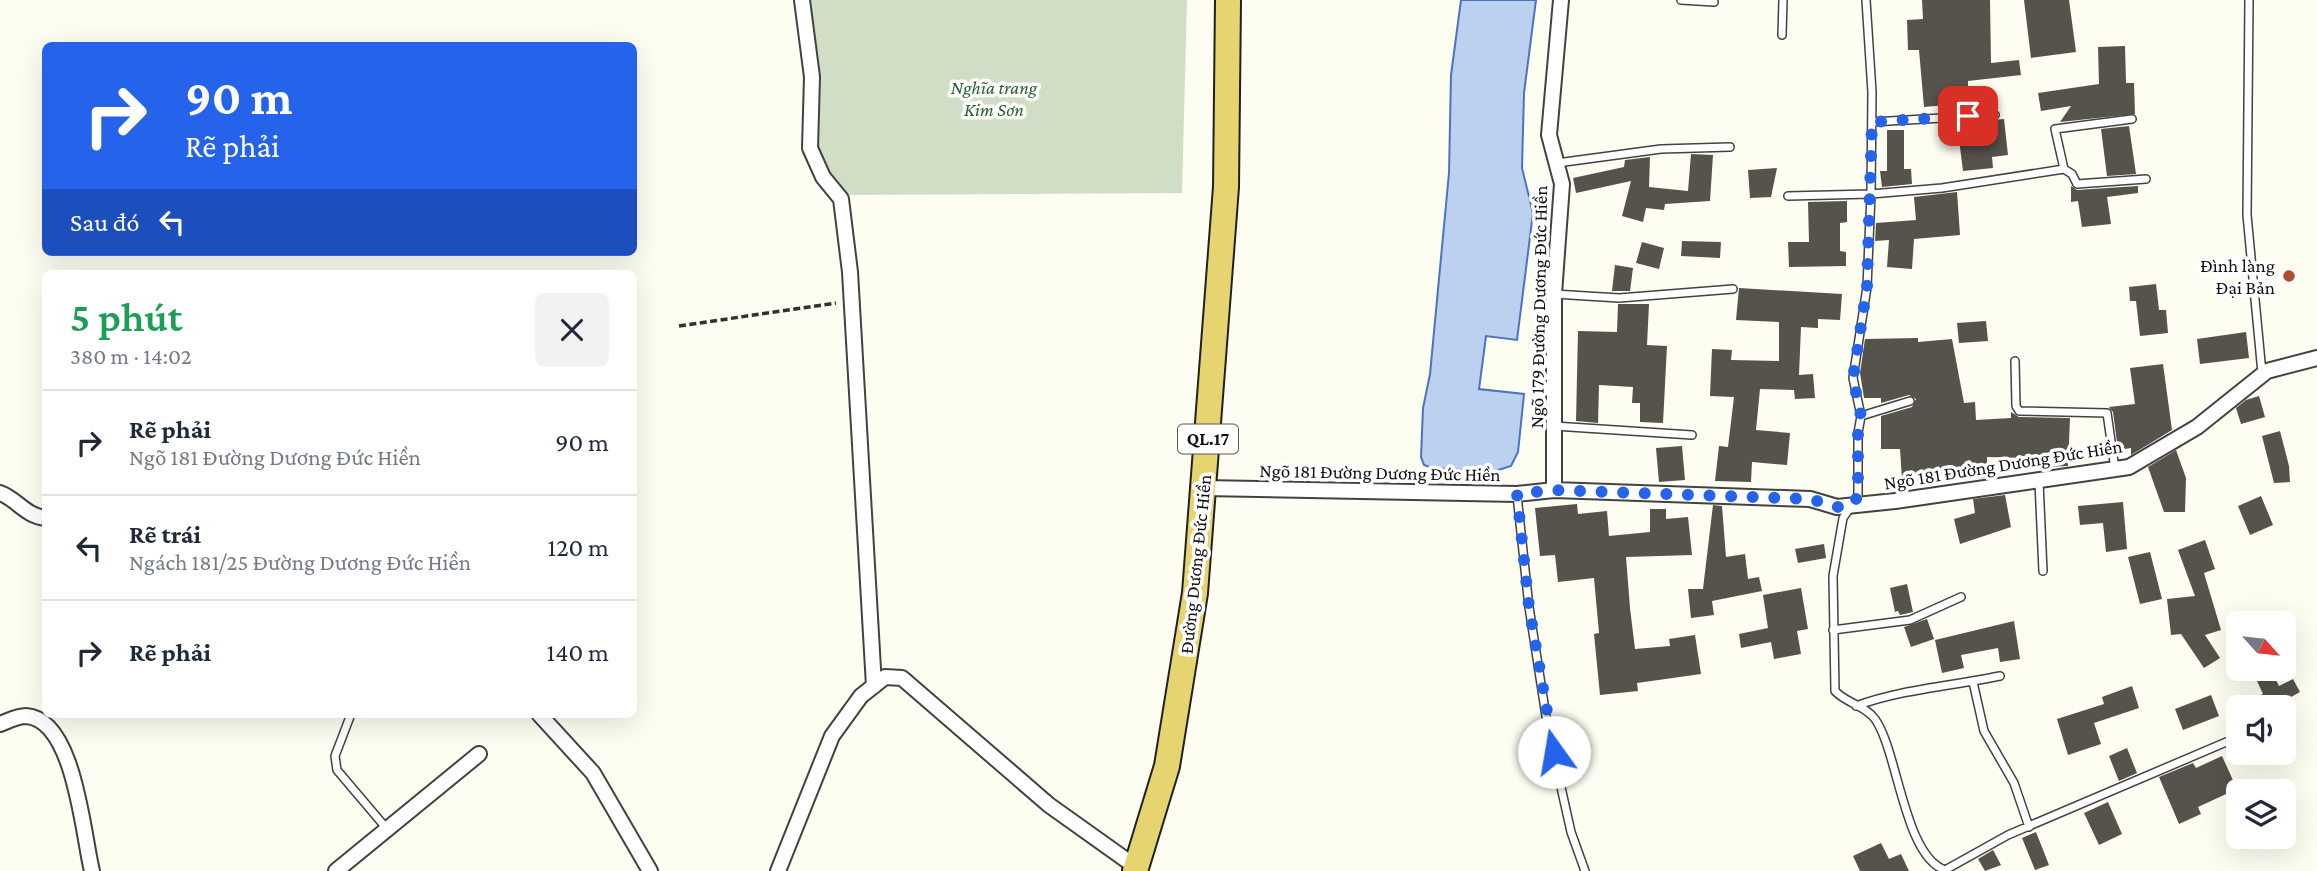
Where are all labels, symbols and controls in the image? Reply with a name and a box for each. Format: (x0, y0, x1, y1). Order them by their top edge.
icon: right (70, 70, 161, 161)
text: 90 m (185, 70, 292, 125)
park label: Nghĩa trang Kim Sơn (951, 77, 1038, 120)
pin (1938, 86, 1998, 146)
icon: arrive (1949, 97, 1987, 135)
text: Rẽ phải (185, 128, 280, 164)
street label: Ngõ 179 Đường Dương Đức Hiền (1526, 185, 1551, 429)
icon: left (153, 203, 191, 241)
text: Sau đó (70, 208, 139, 237)
place label: Đình làng Đại Bản (2200, 255, 2275, 298)
marker: Đình làng Đại Bản (2281, 268, 2297, 284)
text: 5 phút (70, 293, 182, 340)
button: close (535, 293, 609, 367)
text: 380 m · 14:02 (70, 343, 192, 369)
text: Rẽ phải (129, 415, 211, 444)
icon: right (70, 424, 108, 462)
road number: QL.17 (1178, 424, 1238, 454)
text: 90 m (555, 428, 609, 457)
street label: Ngõ 181 Đường Dương Đức Hiền (1882, 435, 2124, 494)
text: Ngõ 181 Đường Dương Đức Hiền (129, 444, 421, 470)
street label: Ngõ 181 Đường Dương Đức Hiền (1259, 460, 1501, 485)
street label: Đường Dương Đức Hiền (1176, 473, 1215, 655)
text: Rẽ trái (129, 520, 201, 549)
icon: left (70, 529, 108, 567)
text: 120 m (548, 533, 609, 562)
text: Ngách 181/25 Đường Dương Đức Hiền (129, 549, 471, 575)
north arrow (2226, 611, 2296, 681)
map controls (2226, 611, 2296, 849)
icon: right (70, 634, 108, 672)
text: Rẽ phải (129, 638, 211, 667)
text: 140 m (547, 638, 609, 667)
button: sound (2226, 695, 2296, 765)
position arrow (1517, 715, 1591, 789)
button: layers (2226, 779, 2296, 849)

